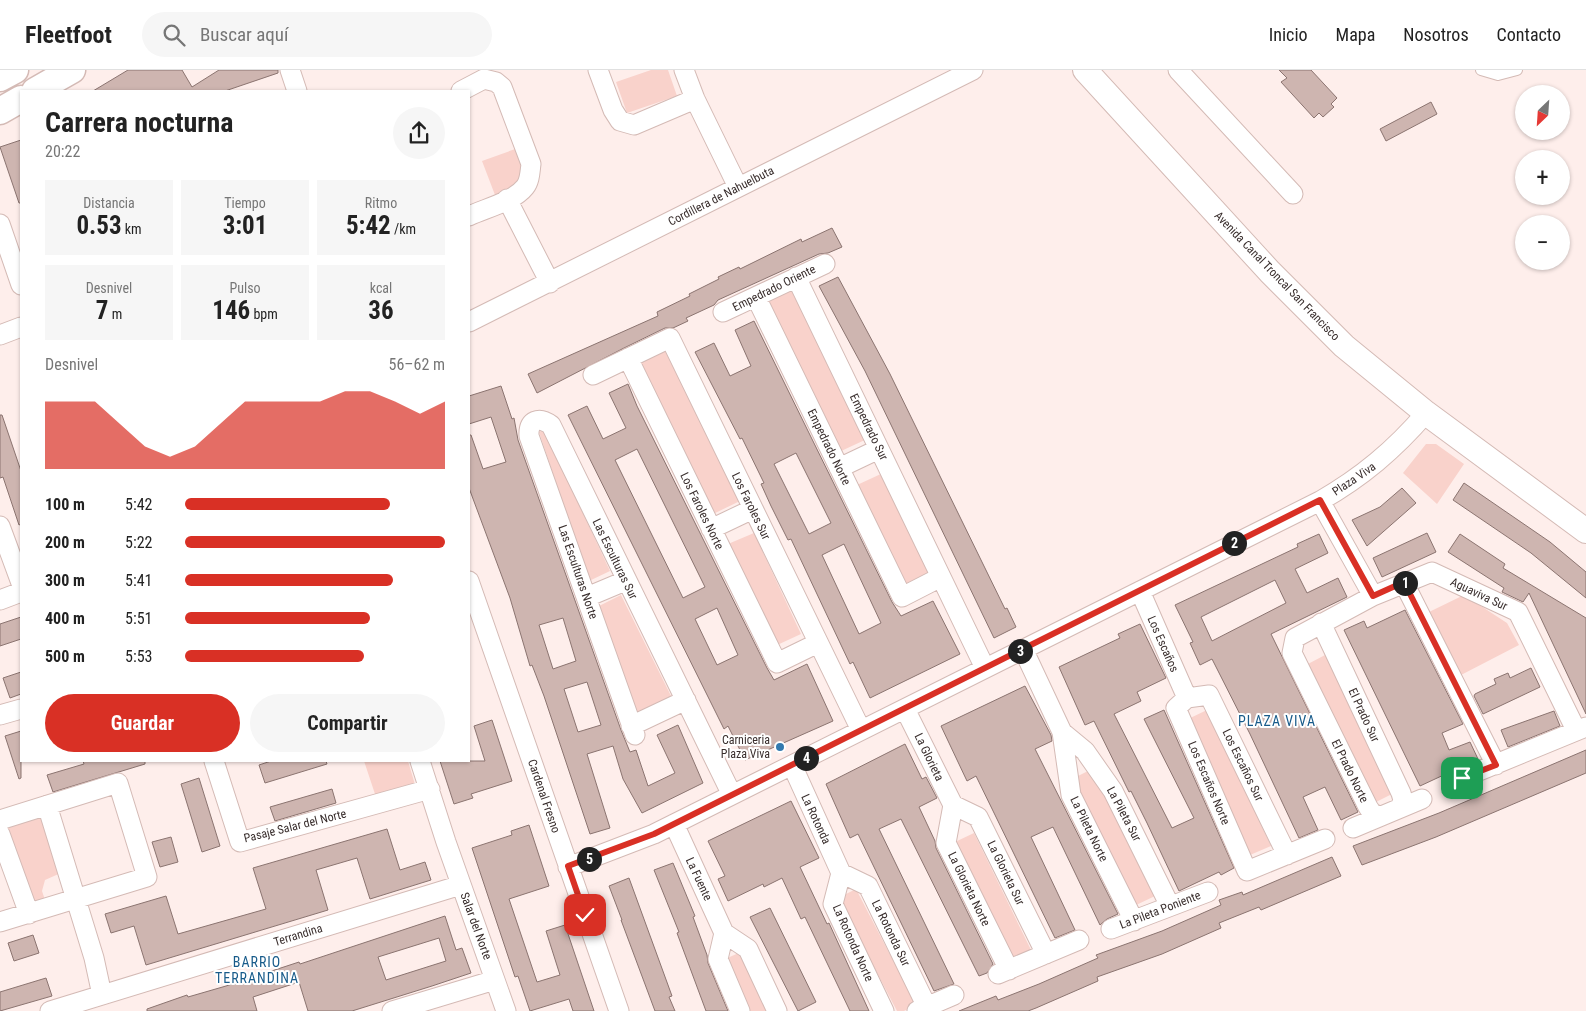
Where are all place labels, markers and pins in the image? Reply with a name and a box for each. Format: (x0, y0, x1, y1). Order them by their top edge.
pin: 2 (1222, 530, 1246, 556)
pin: 1 (1392, 570, 1418, 596)
pin: 3 (1008, 638, 1032, 664)
place label: Carniceria Plaza Viva (721, 733, 770, 761)
marker: Carniceria Plaza Viva (774, 741, 786, 753)
pin: 4 (794, 746, 818, 770)
pin (1441, 757, 1483, 799)
pin: 5 (576, 846, 602, 872)
pin (564, 894, 606, 936)

